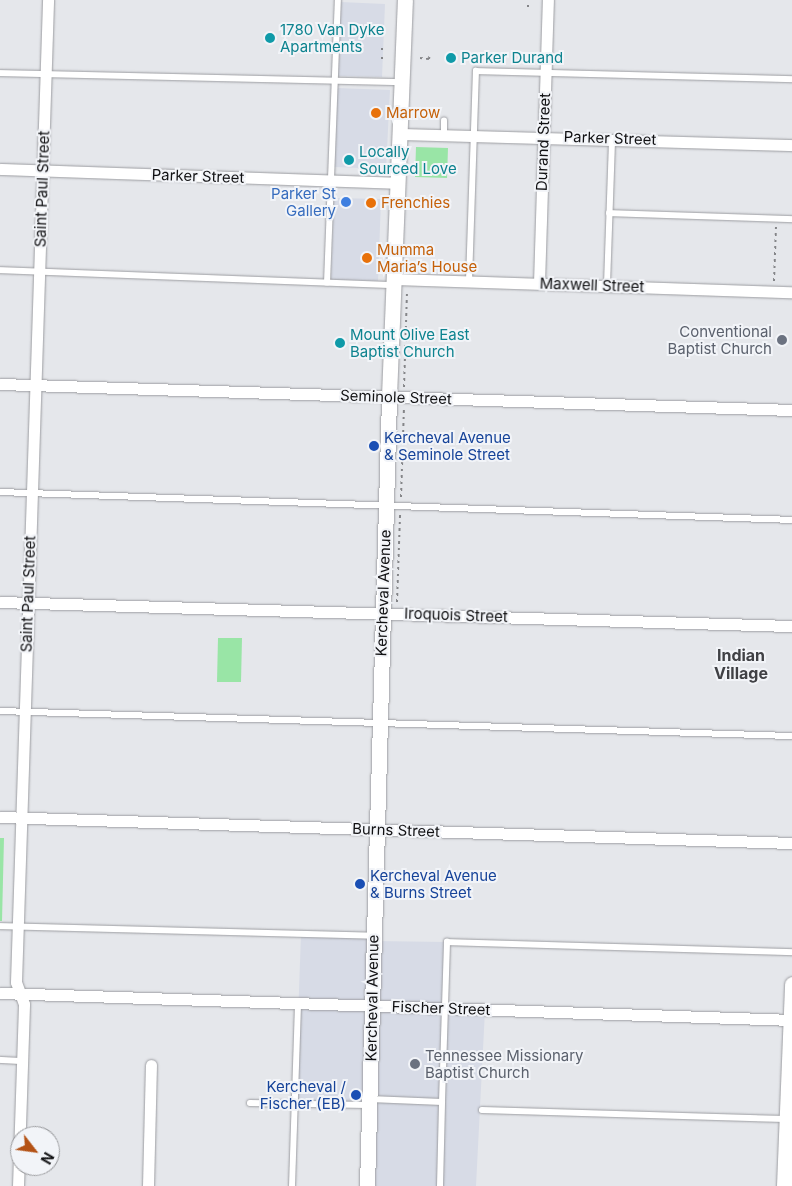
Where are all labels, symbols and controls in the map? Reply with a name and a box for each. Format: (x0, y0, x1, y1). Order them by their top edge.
place label: 1780 Van Dyke Apartments (280, 20, 384, 55)
marker: 1780 Van Dyke Apartments (264, 32, 276, 44)
place label: Parker Durand (461, 49, 563, 67)
marker: Parker Durand (445, 52, 457, 64)
street label: Durand Street (532, 93, 554, 191)
place label: Marrow (386, 104, 440, 122)
marker: Marrow (370, 107, 382, 119)
street label: Parker Street (563, 127, 657, 149)
street label: Saint Paul Street (31, 130, 53, 248)
place label: Locally Sourced Love (359, 142, 457, 177)
marker: Locally Sourced Love (343, 154, 355, 166)
street label: Parker Street (151, 165, 245, 187)
place label: Parker St Gallery (271, 184, 336, 219)
place label: Frenchies (381, 194, 450, 212)
marker: Parker St Gallery (340, 196, 352, 208)
marker: Frenchies (365, 197, 377, 209)
place label: Mumma Maria’s House (377, 240, 477, 275)
marker: Mumma Maria’s House (361, 252, 373, 264)
street label: Maxwell Street (539, 274, 645, 296)
place label: Conventional Baptist Church (667, 322, 772, 357)
place label: Mount Olive East Baptist Church (350, 325, 470, 360)
marker: Conventional Baptist Church (776, 334, 788, 346)
marker: Mount Olive East Baptist Church (334, 337, 346, 349)
street label: Seminole Street (340, 386, 452, 408)
place label: Kercheval Avenue & Seminole Street (384, 428, 511, 463)
marker: Kercheval Avenue & Seminole Street (368, 440, 380, 452)
street label: Kercheval Avenue (372, 529, 394, 657)
street label: Saint Paul Street (17, 535, 39, 653)
street label: Iroquois Street (404, 604, 508, 626)
district label: Indian Village (714, 645, 768, 683)
street label: Burns Street (352, 819, 440, 841)
place label: Kercheval Avenue & Burns Street (370, 866, 497, 901)
marker: Kercheval Avenue & Burns Street (354, 878, 366, 890)
street label: Kercheval Avenue (362, 934, 382, 1062)
street label: Fischer Street (391, 997, 491, 1019)
place label: Tennessee Missionary Baptist Church (425, 1046, 584, 1081)
marker: Tennessee Missionary Baptist Church (409, 1058, 421, 1070)
place label: Kercheval / Fischer (EB) (260, 1077, 346, 1112)
marker: Kercheval / Fischer (EB) (350, 1089, 362, 1101)
north arrow (10, 1126, 60, 1176)
text: N (38, 1149, 58, 1167)

